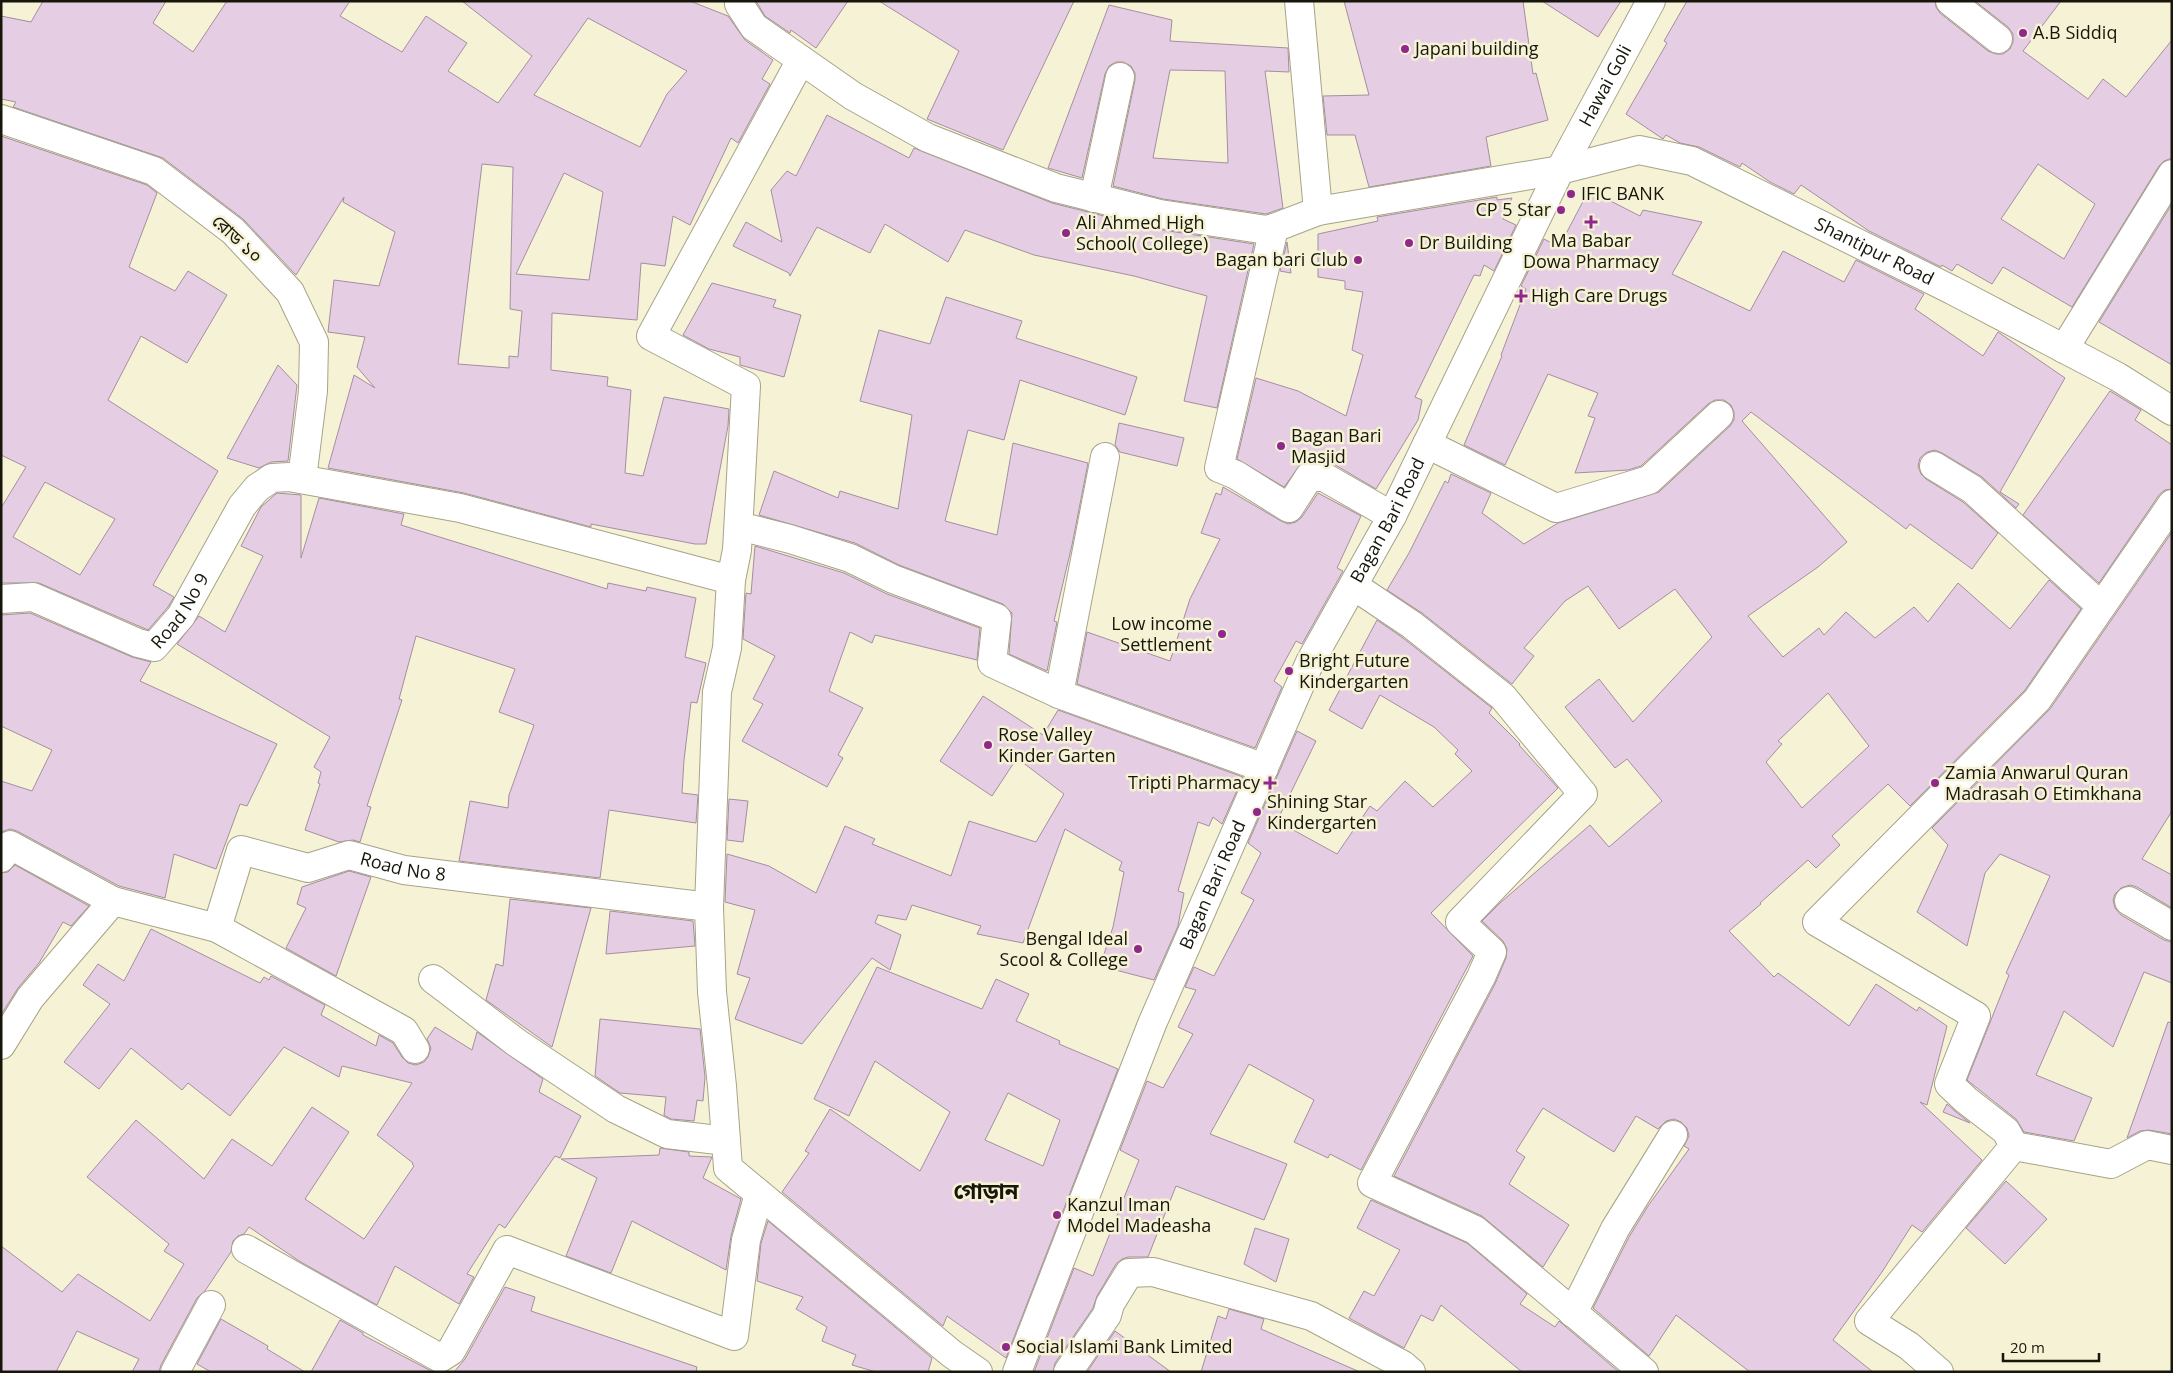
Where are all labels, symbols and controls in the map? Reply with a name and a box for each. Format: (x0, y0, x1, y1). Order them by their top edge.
place label: A.B Siddiq (2033, 20, 2117, 44)
marker: A.B Siddiq (2017, 27, 2029, 39)
place label: Japani building (1413, 36, 1539, 60)
street label: Hawai Goli (1573, 40, 1636, 130)
marker: Japani building (1399, 43, 1411, 55)
place label: IFIC BANK (1581, 181, 1665, 205)
marker: IFIC BANK (1565, 188, 1577, 200)
place label: CP 5 Star (1476, 197, 1552, 221)
marker: CP 5 Star (1555, 204, 1567, 216)
street label: রোড ১০ (207, 209, 268, 268)
place label: Ali Ahmed High School( College) (1076, 210, 1208, 255)
street label: Shantipur Road (1811, 211, 1938, 290)
marker: Ma Babar Dowa Pharmacy (1585, 216, 1597, 228)
marker: Ali Ahmed High School( College) (1060, 227, 1072, 239)
place label: Ma Babar Dowa Pharmacy (1523, 228, 1660, 273)
place label: Dr Building (1419, 230, 1512, 254)
marker: Dr Building (1403, 237, 1415, 249)
place label: Bagan bari Club (1215, 247, 1348, 271)
marker: Bagan bari Club (1352, 254, 1364, 266)
place label: High Care Drugs (1531, 283, 1668, 307)
marker: High Care Drugs (1515, 290, 1527, 302)
place label: Bagan Bari Masjid (1291, 423, 1382, 468)
marker: Bagan Bari Masjid (1275, 440, 1287, 452)
street label: Bagan Bari Road (1344, 453, 1430, 587)
street label: Road No 9 (145, 568, 214, 653)
place label: Low income Settlement (1111, 611, 1212, 656)
marker: Low income Settlement (1216, 628, 1228, 640)
place label: Bright Future Kindergarten (1299, 648, 1410, 693)
marker: Bright Future Kindergarten (1283, 665, 1295, 677)
place label: Rose Valley Kinder Garten (998, 722, 1116, 767)
marker: Rose Valley Kinder Garten (982, 739, 994, 751)
place label: Zamia Anwarul Quran Madrasah O Etimkhana (1945, 760, 2142, 805)
place label: Tripti Pharmacy (1128, 770, 1261, 794)
marker: Tripti Pharmacy (1264, 777, 1276, 789)
marker: Zamia Anwarul Quran Madrasah O Etimkhana (1929, 777, 1941, 789)
place label: Shining Star Kindergarten (1267, 789, 1377, 834)
marker: Shining Star Kindergarten (1251, 806, 1263, 818)
street label: Bagan Bari Road (1173, 816, 1250, 953)
street label: Road No 8 (358, 846, 447, 886)
place label: Bengal Ideal Scool & College (1000, 926, 1128, 971)
marker: Bengal Ideal Scool & College (1132, 943, 1144, 955)
district label: গোড়ান (954, 1175, 1019, 1205)
place label: Kanzul Iman Model Madeasha (1067, 1192, 1211, 1237)
marker: Kanzul Iman Model Madeasha (1051, 1209, 1063, 1221)
scale bar (2003, 1330, 2099, 1362)
place label: Social Islami Bank Limited (1016, 1334, 1233, 1358)
text: 20 m (2010, 1337, 2045, 1357)
marker: Social Islami Bank Limited (1000, 1341, 1012, 1353)

